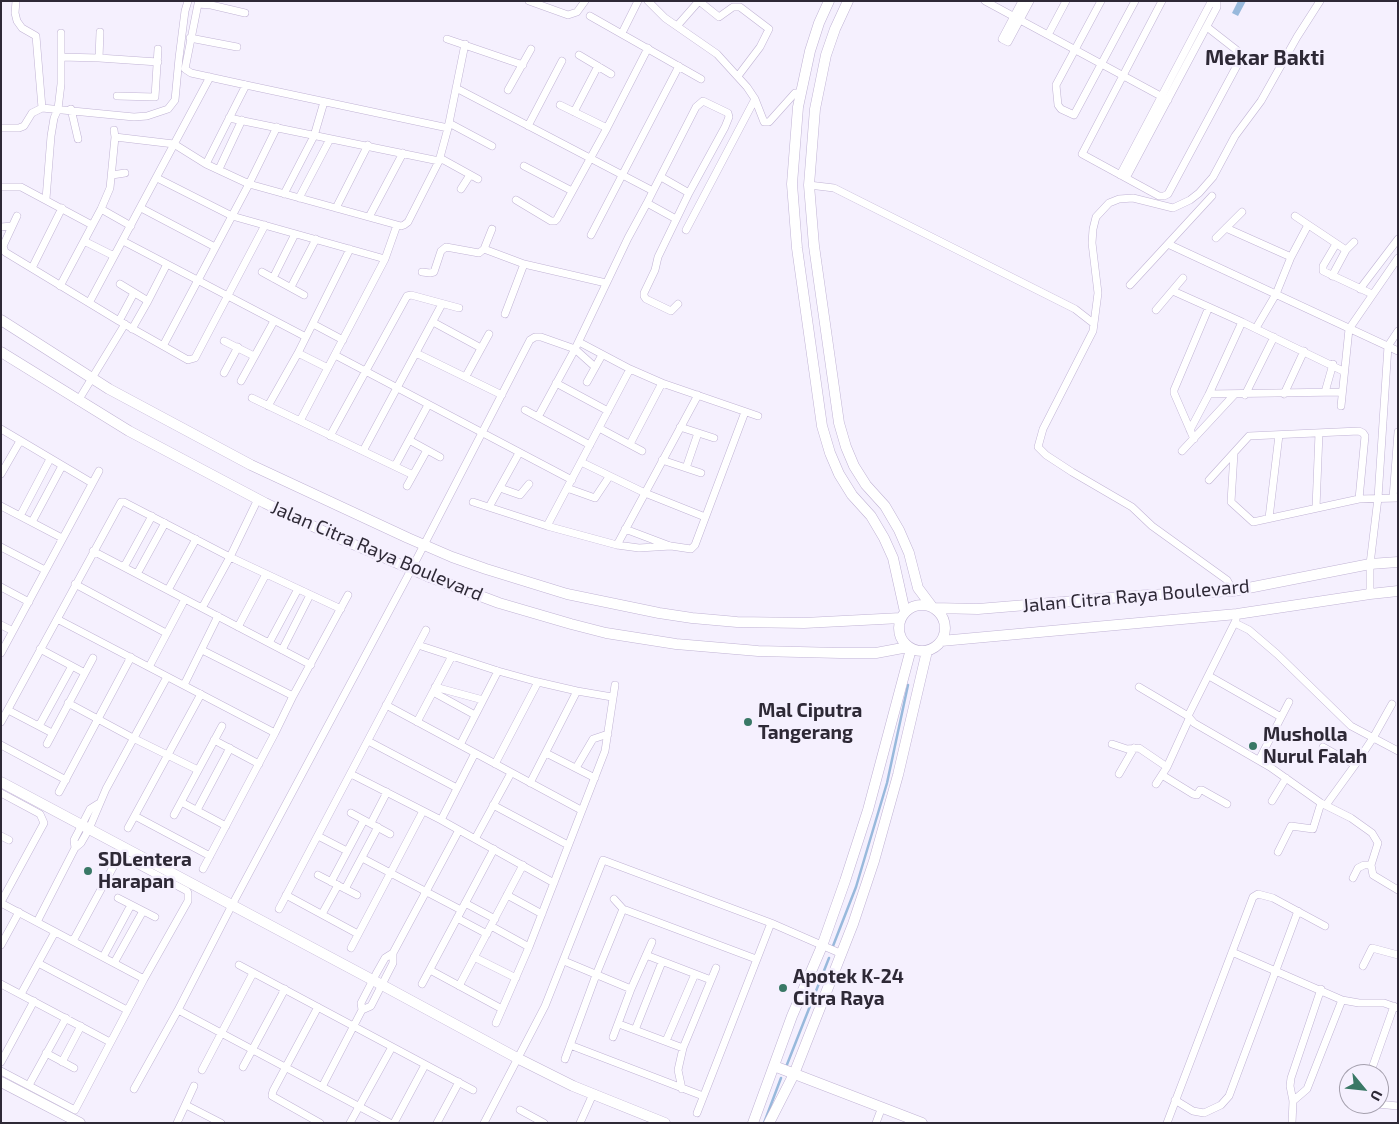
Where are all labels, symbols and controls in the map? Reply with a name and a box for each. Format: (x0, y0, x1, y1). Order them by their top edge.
district label: Mekar Bakti (1205, 45, 1325, 71)
street label: Jalan Citra Raya Boulevard (268, 496, 486, 606)
street label: Jalan Citra Raya Boulevard (1021, 575, 1251, 617)
place label: Mal Ciputra Tangerang (758, 700, 862, 744)
marker: Mal Ciputra Tangerang (742, 716, 754, 728)
place label: Musholla Nurul Falah (1263, 724, 1367, 768)
marker: Musholla Nurul Falah (1247, 740, 1259, 752)
place label: SDLentera Harapan (98, 849, 192, 893)
marker: SDLentera Harapan (82, 865, 94, 877)
place label: Apotek K-24 Citra Raya (793, 966, 904, 1010)
marker: Apotek K-24 Citra Raya (777, 982, 789, 994)
north arrow (1339, 1064, 1389, 1114)
text: U (1367, 1088, 1387, 1104)

